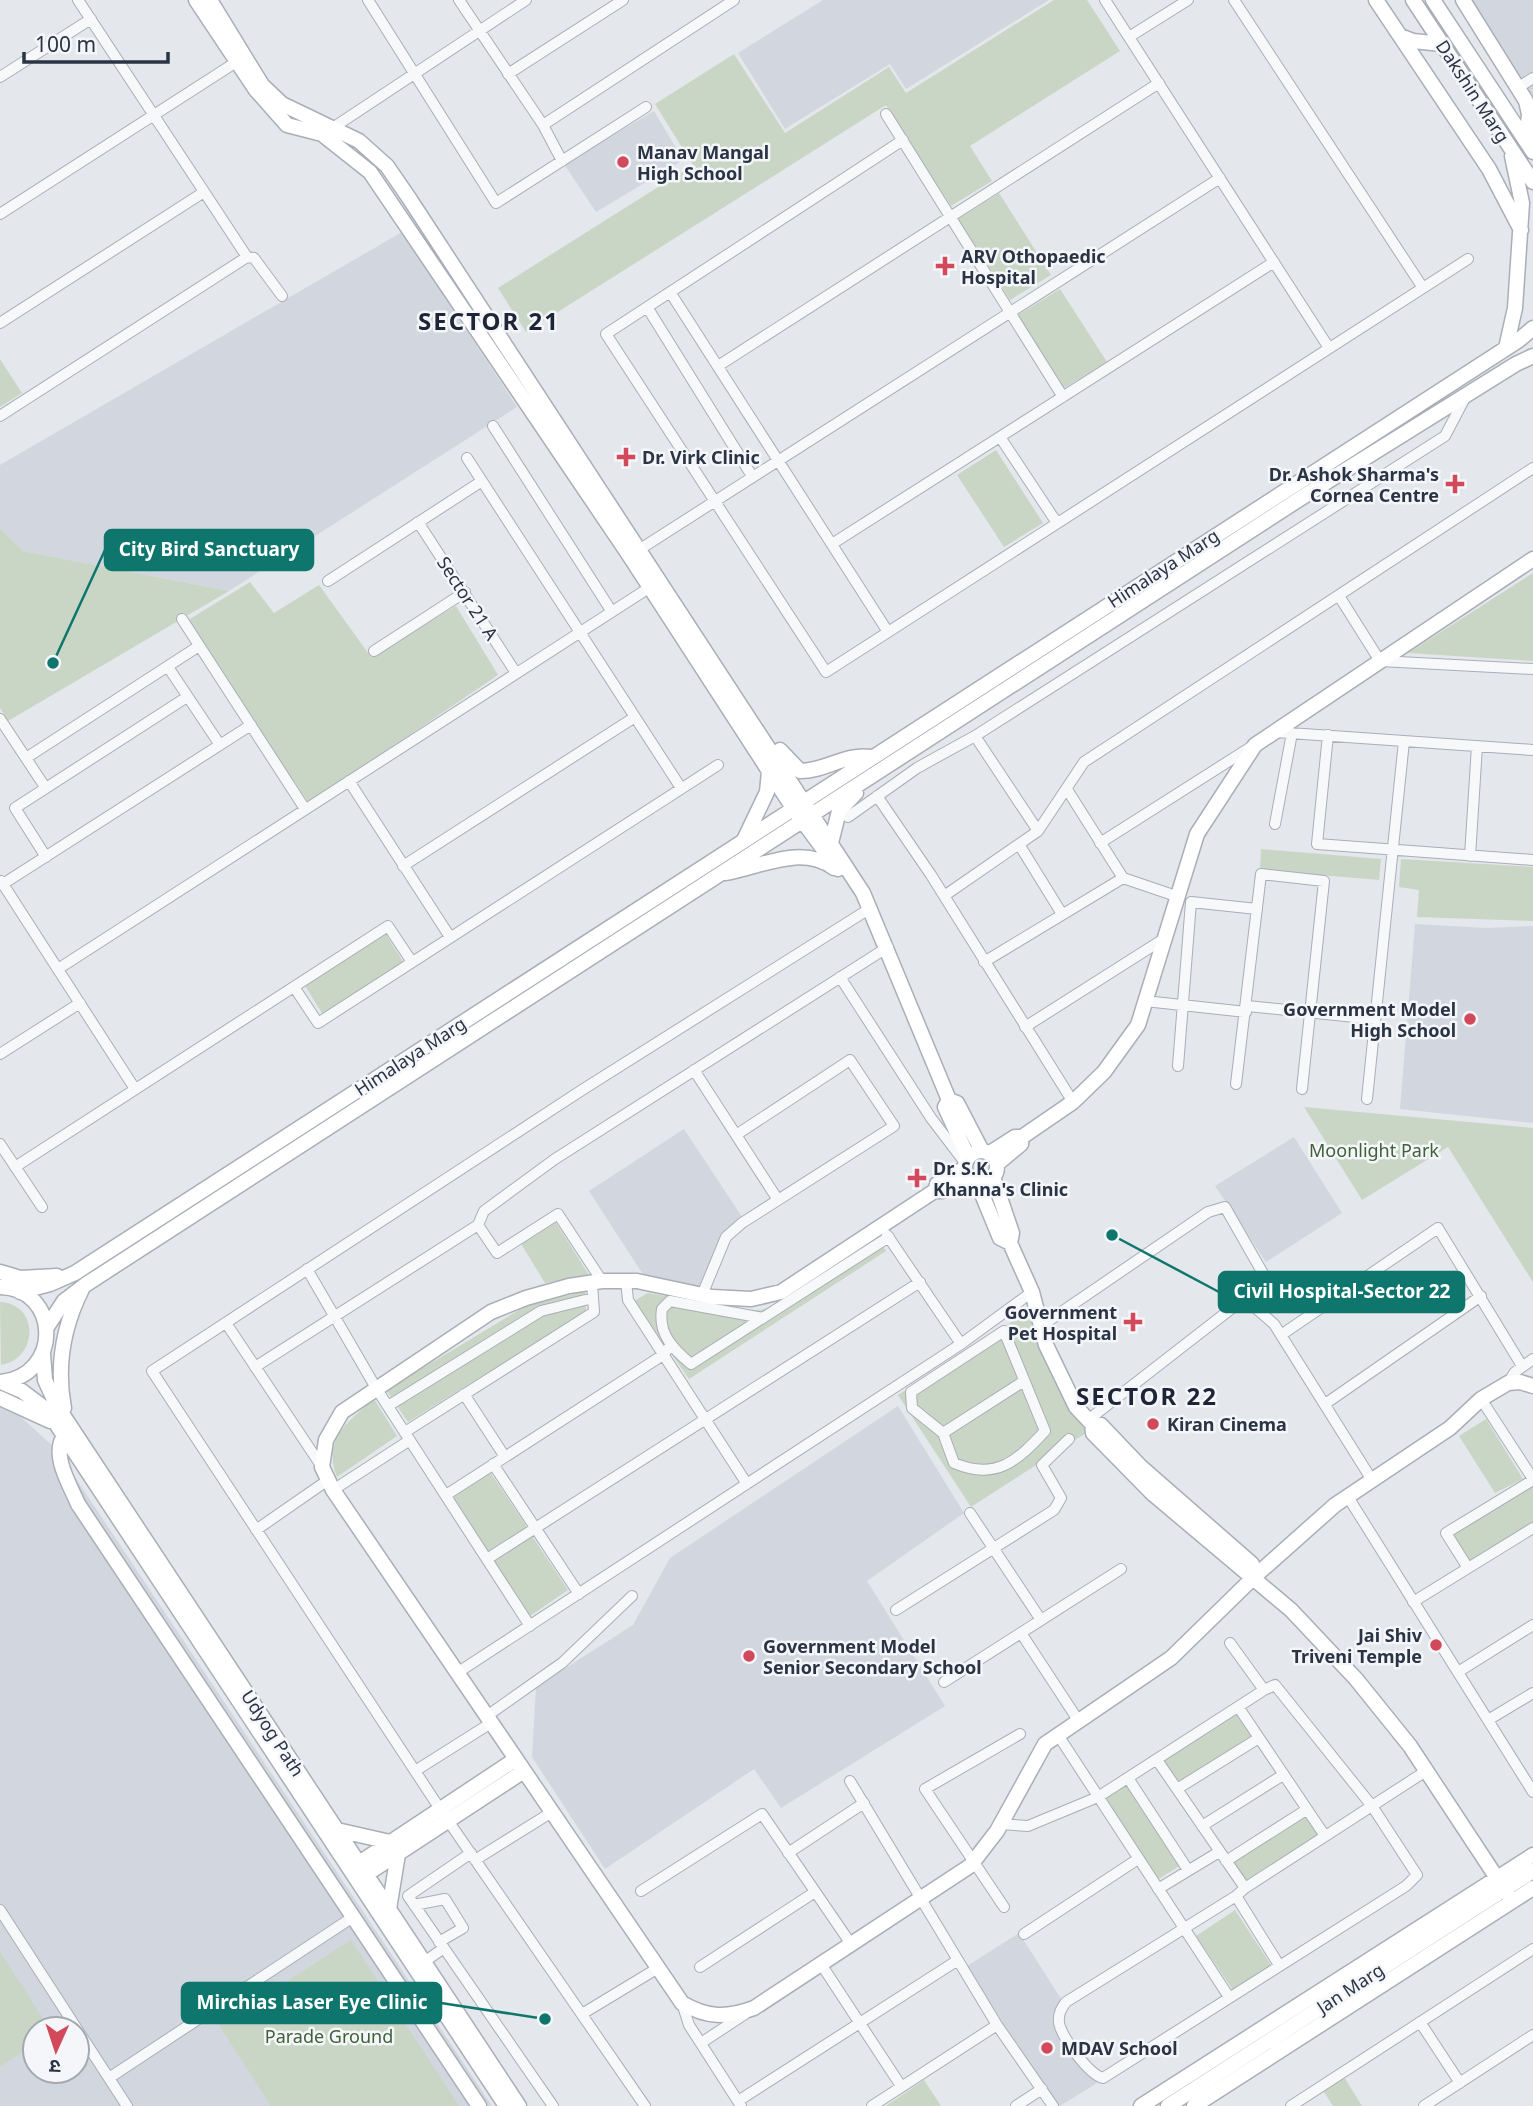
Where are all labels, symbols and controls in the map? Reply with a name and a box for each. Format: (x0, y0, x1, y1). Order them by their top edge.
scale bar (24, 21, 168, 65)
text: 100 m (35, 30, 96, 58)
street label: Dakshin Marg (1431, 35, 1515, 147)
place label: Manav Mangal High School (637, 140, 769, 185)
marker: Manav Mangal High School (615, 154, 631, 170)
place label: ARV Othopaedic Hospital (961, 244, 1106, 289)
marker: ARV Othopaedic Hospital (935, 256, 955, 276)
district label: SECTOR 21 (418, 304, 560, 337)
place label: Dr. Virk Clinic (642, 445, 760, 469)
marker: Dr. Virk Clinic (616, 447, 636, 467)
place label: Dr. Ashok Sharma's Cornea Centre (1269, 462, 1439, 507)
marker: Dr. Ashok Sharma's Cornea Centre (1445, 474, 1465, 494)
street label: Himalaya Marg (1103, 523, 1223, 613)
callout: City Bird Sanctuary (105, 530, 313, 570)
text: City Bird Sanctuary (119, 536, 299, 562)
street label: Sector 21 A (432, 552, 504, 645)
place label: Government Model High School (1283, 997, 1456, 1042)
street label: Himalaya Marg (350, 1011, 470, 1101)
marker: Government Model High School (1462, 1011, 1478, 1027)
park label: Moonlight Park (1309, 1138, 1439, 1162)
place label: Dr. S.K. Khanna's Clinic (933, 1156, 1068, 1201)
marker: Dr. S.K. Khanna's Clinic (907, 1168, 927, 1188)
callout: Civil Hospital-Sector 22 (1219, 1272, 1464, 1312)
text: Civil Hospital-Sector 22 (1234, 1278, 1451, 1304)
place label: Government Pet Hospital (1005, 1300, 1117, 1345)
marker: Government Pet Hospital (1123, 1312, 1143, 1332)
district label: SECTOR 22 (1076, 1379, 1218, 1412)
place label: Kiran Cinema (1167, 1412, 1287, 1436)
marker: Kiran Cinema (1145, 1416, 1161, 1432)
place label: Jai Shiv Triveni Temple (1291, 1623, 1423, 1668)
place label: Government Model Senior Secondary School (763, 1634, 982, 1679)
marker: Jai Shiv Triveni Temple (1428, 1637, 1444, 1653)
marker: Government Model Senior Secondary School (741, 1648, 757, 1664)
street label: Udyog Path (236, 1685, 310, 1781)
street label: Jan Marg (1310, 1957, 1388, 2020)
callout: Mirchias Laser Eye Clinic (182, 1983, 441, 2023)
text: Mirchias Laser Eye Clinic (197, 1989, 428, 2015)
north arrow (21, 2015, 91, 2085)
park label: Parade Ground (265, 2024, 393, 2048)
place label: MDAV School (1061, 2036, 1178, 2060)
marker: MDAV School (1039, 2040, 1055, 2056)
text: उ (48, 2054, 61, 2080)

